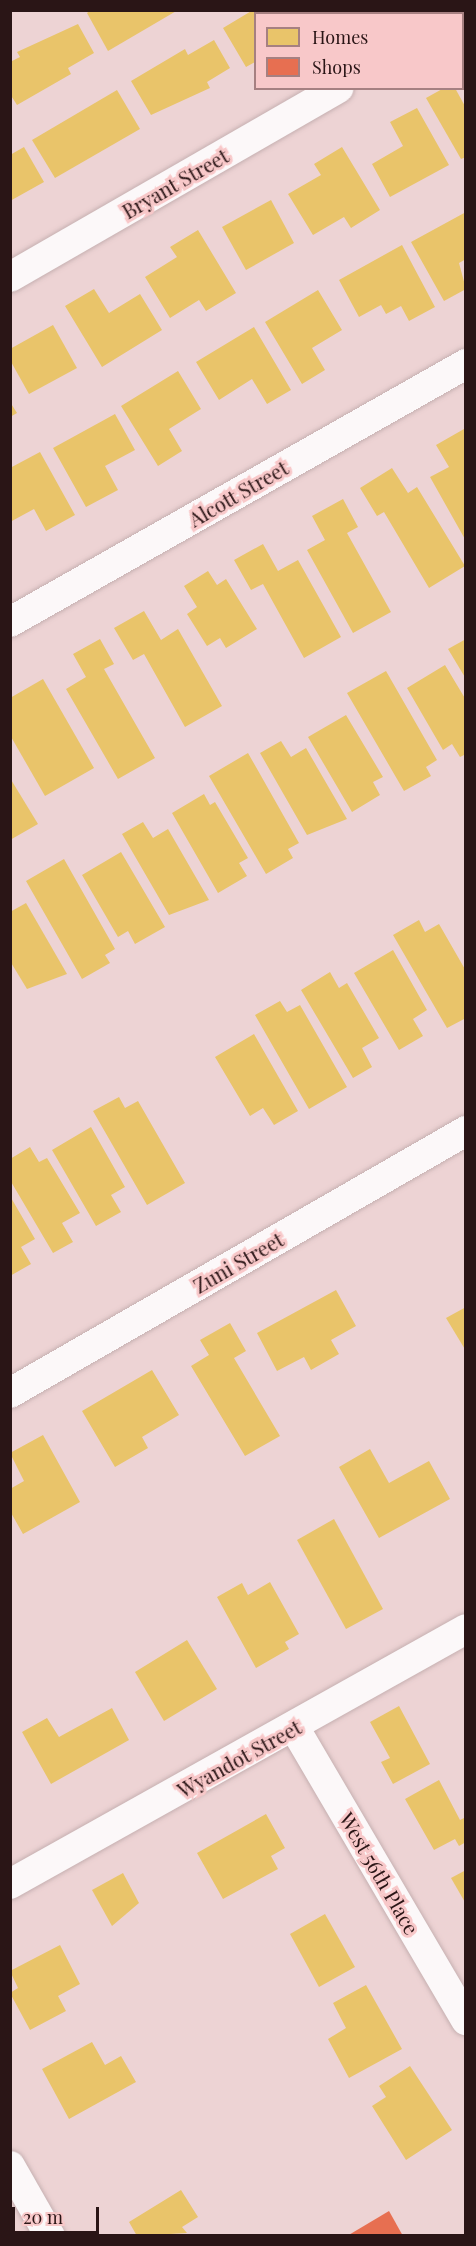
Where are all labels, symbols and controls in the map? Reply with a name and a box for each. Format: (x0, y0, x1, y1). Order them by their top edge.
legend (254, 12, 464, 90)
text: Homes (312, 25, 368, 49)
text: Shops (312, 55, 361, 79)
street label: Bryant Street (118, 143, 232, 223)
street label: Alcott Street (184, 455, 292, 531)
street label: Zuni Street (189, 1227, 287, 1297)
street label: Wyandot Street (173, 1714, 305, 1802)
street label: West 56th Place (335, 1808, 425, 1938)
scale bar (15, 2195, 102, 2233)
text: 20 m (23, 2205, 63, 2229)

